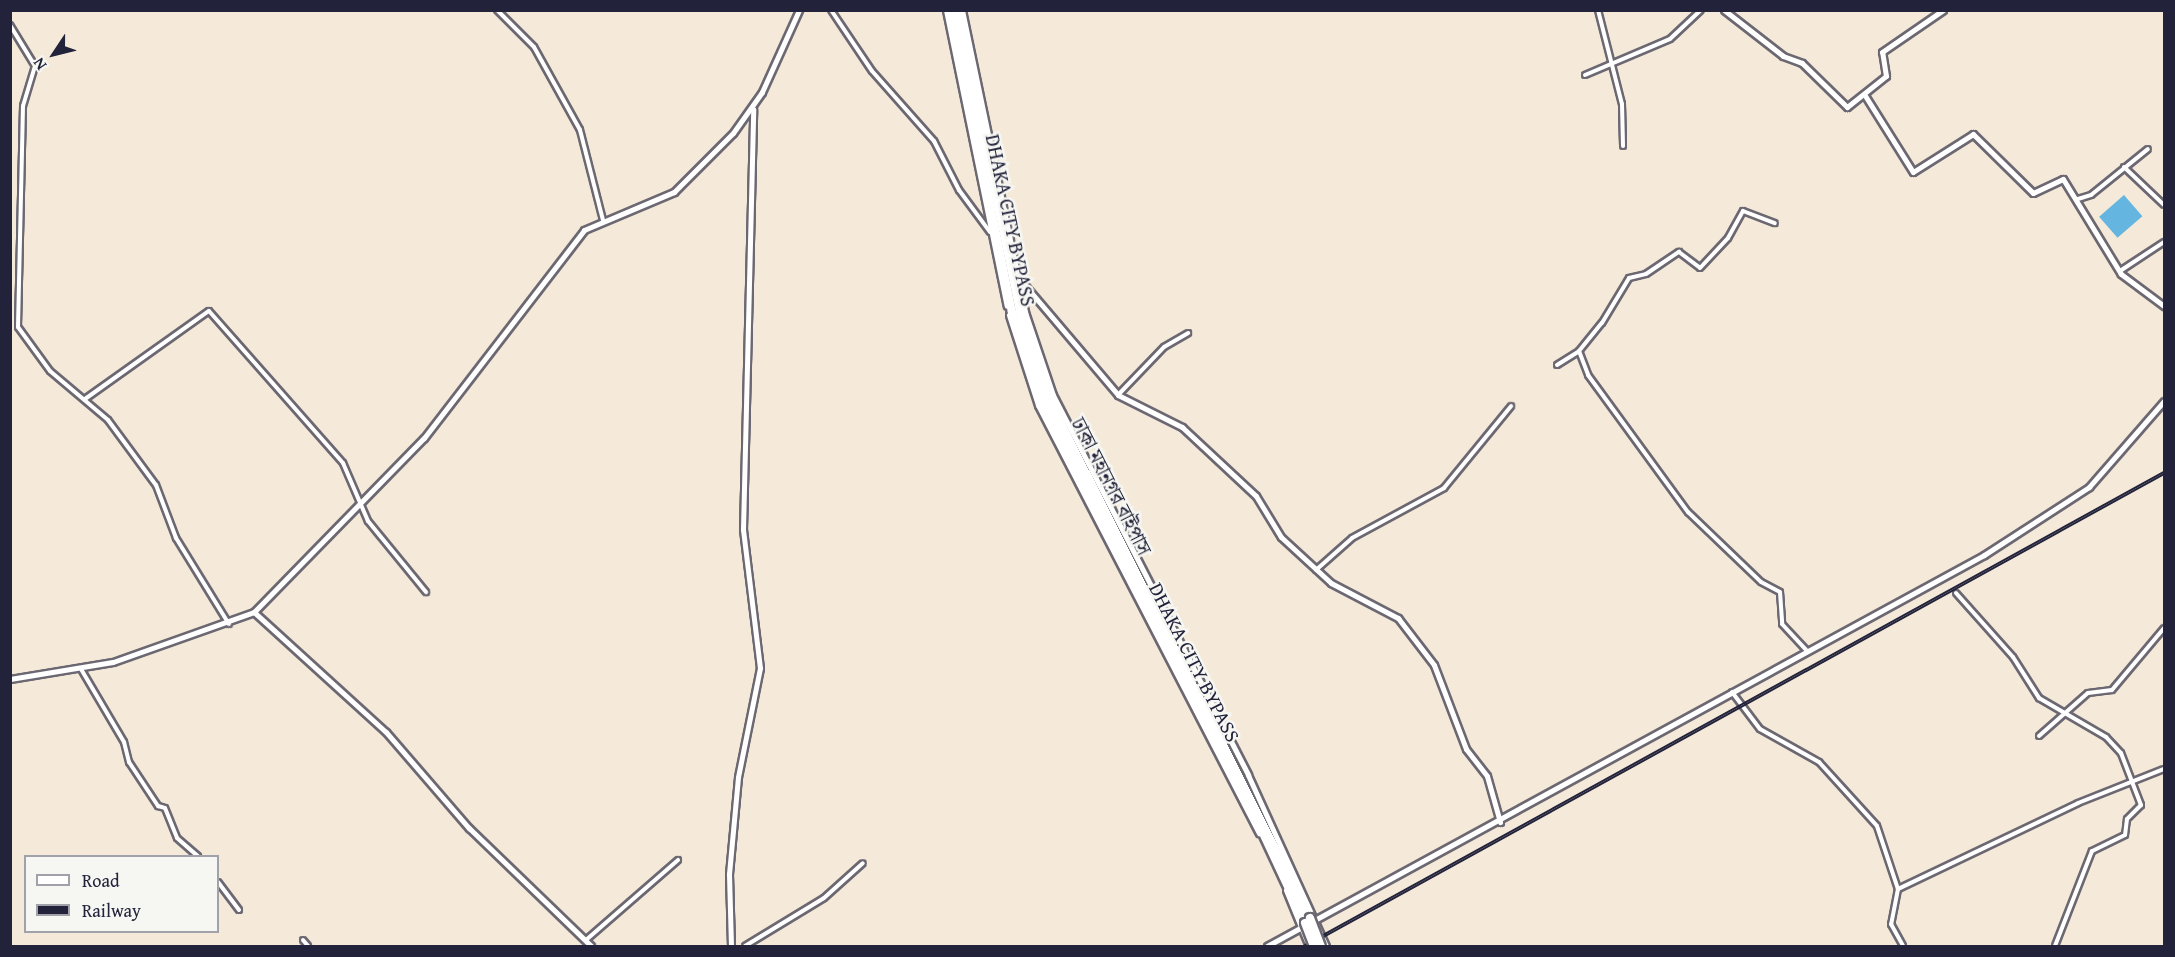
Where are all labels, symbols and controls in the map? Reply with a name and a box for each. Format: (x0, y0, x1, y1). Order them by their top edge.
north arrow (24, 24, 84, 84)
text: N (26, 53, 52, 76)
street label: DHAKA CITY BYPASS (981, 132, 1041, 308)
street label: ঢাকা মহানগর বাইপাস (1067, 413, 1157, 559)
street label: DHAKA CITY BYPASS (1145, 579, 1245, 745)
legend (24, 855, 219, 933)
text: Road (82, 867, 120, 894)
text: Railway (82, 897, 141, 924)

